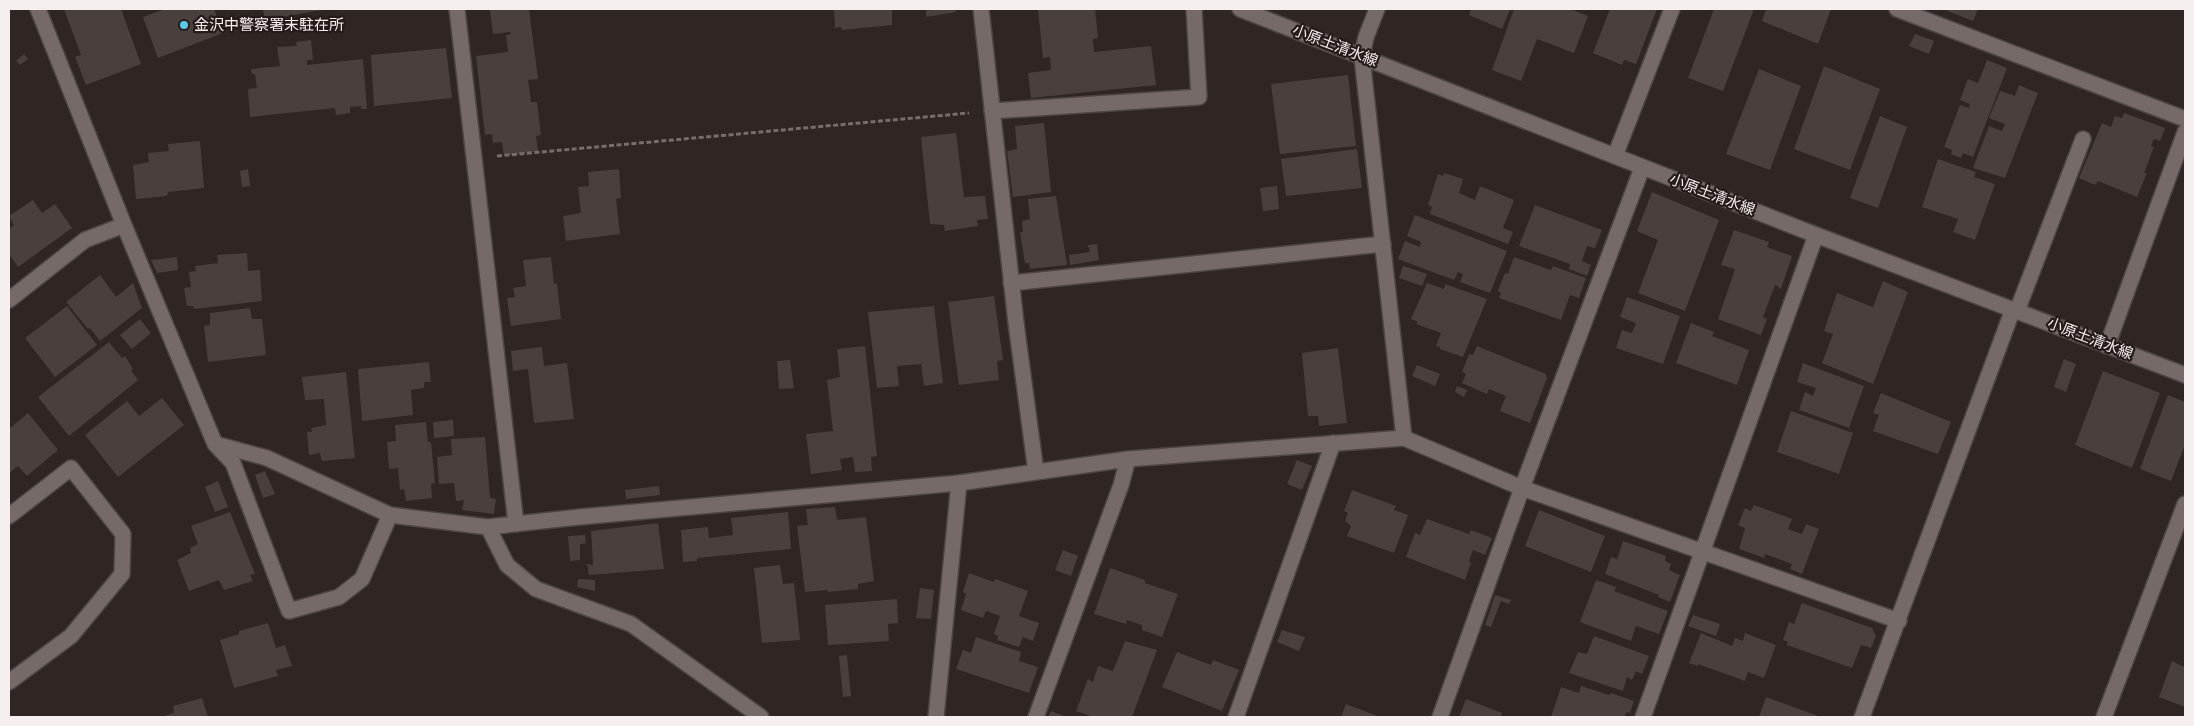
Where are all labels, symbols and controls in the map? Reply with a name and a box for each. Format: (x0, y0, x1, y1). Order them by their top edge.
place label: 金沢中警察署末駐在所 (194, 16, 344, 35)
marker: 金沢中警察署末駐在所 (178, 19, 190, 31)
street label: 小原土清水線 (1290, 21, 1380, 71)
street label: 小原土清水線 (1667, 170, 1757, 220)
street label: 小原土清水線 (2045, 314, 2135, 364)

